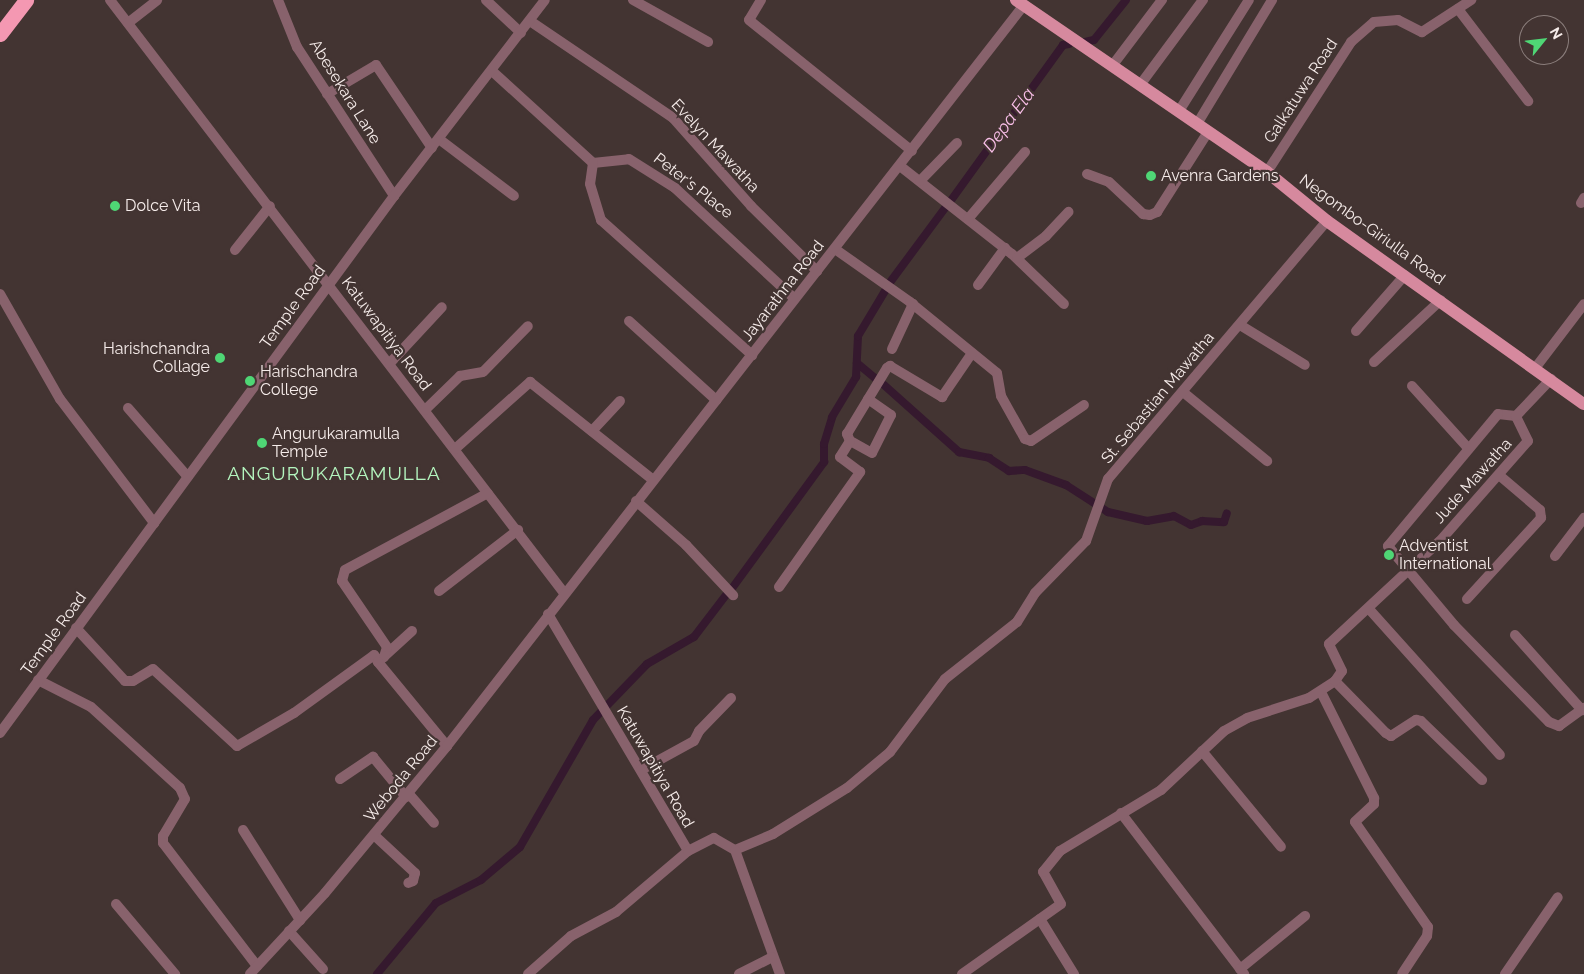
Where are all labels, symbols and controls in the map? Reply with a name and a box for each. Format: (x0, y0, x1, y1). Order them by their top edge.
north arrow (1519, 15, 1569, 65)
text: N (1547, 25, 1566, 42)
street label: Galkatuwa Road (1260, 35, 1342, 147)
street label: Abesekara Lane (305, 36, 385, 148)
water label: Depa Ela (979, 84, 1039, 156)
street label: Evelyn Mawatha (667, 95, 763, 197)
street label: Peter's Place (650, 149, 736, 223)
place label: Avenra Gardens (1161, 166, 1279, 186)
marker: Avenra Gardens (1145, 170, 1157, 182)
street label: Negombo-Giriulla Road (1295, 171, 1449, 289)
place label: Dolce Vita (125, 196, 201, 216)
marker: Dolce Vita (109, 200, 121, 212)
street label: Jayarathna Road (738, 237, 828, 345)
street label: Temple Road (256, 262, 330, 352)
street label: Katuwapitiya Road (337, 273, 435, 395)
street label: St. Sebastian Mawatha (1097, 328, 1219, 468)
place label: Harishchandra Collage (103, 339, 210, 377)
marker: Harishchandra Collage (214, 352, 226, 364)
place label: Harischandra College (260, 362, 358, 400)
marker: Harischandra College (244, 375, 256, 387)
place label: Angurukaramulla Temple (272, 424, 400, 462)
street label: Jude Mawatha (1430, 435, 1516, 527)
marker: Angurukaramulla Temple (256, 437, 268, 449)
district label: ANGURUKARAMULLA (225, 463, 443, 485)
place label: Adventist International (1399, 536, 1491, 574)
marker: Adventist International (1383, 549, 1395, 561)
street label: Temple Road (17, 589, 91, 679)
street label: Katuwapitiya Road (612, 703, 698, 831)
street label: Weboda Road (360, 732, 442, 826)

